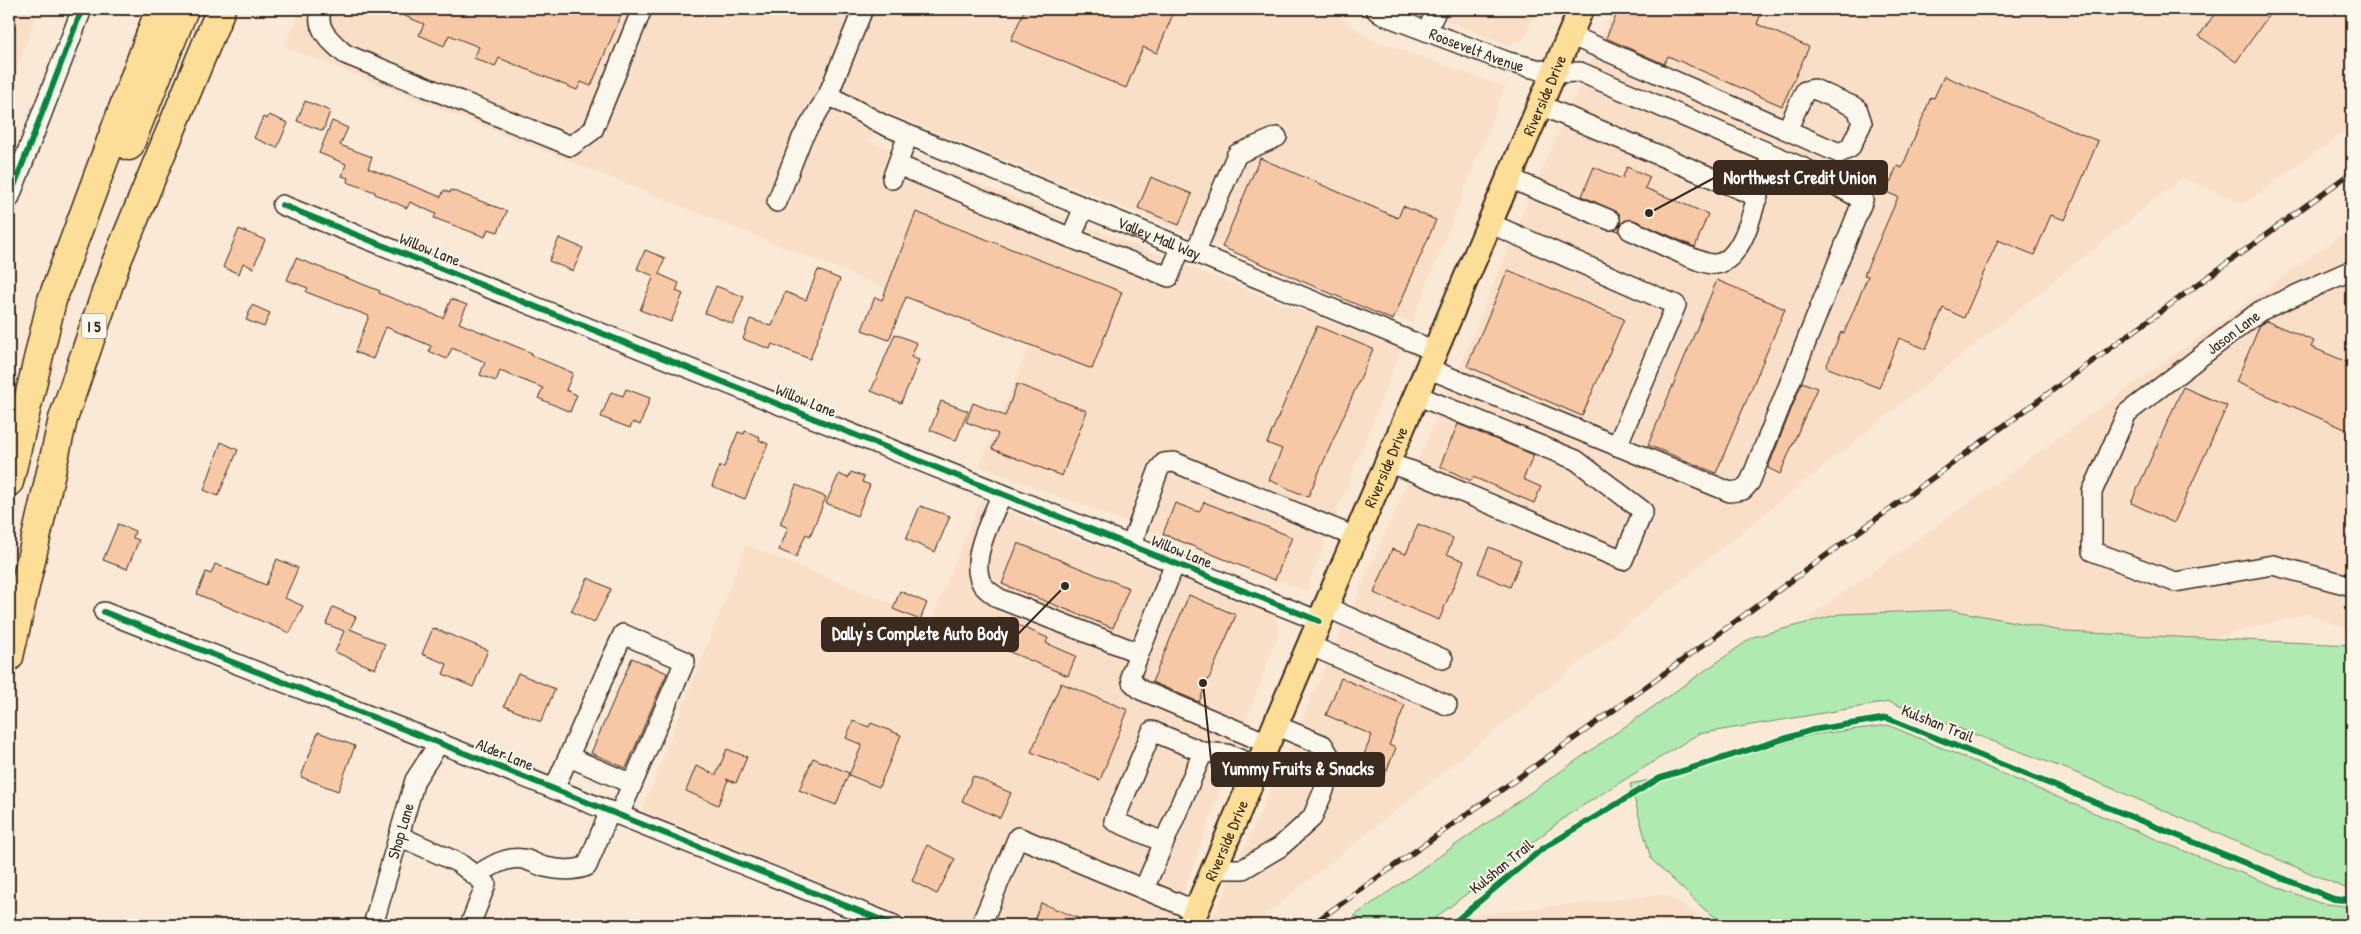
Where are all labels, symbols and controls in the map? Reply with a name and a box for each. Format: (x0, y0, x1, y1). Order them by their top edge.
street label: Roosevelt Avenue (1426, 22, 1527, 77)
street label: Riverside Drive (1517, 51, 1571, 139)
callout: Northwest Credit Union (1714, 161, 1887, 194)
text: Northwest Credit Union (1723, 165, 1877, 190)
street label: Valley Mall Way (1114, 211, 1204, 265)
street label: Willow Lane (396, 227, 464, 271)
street label: Jason Lane (2202, 304, 2265, 359)
road number: I 5 (82, 314, 106, 338)
street label: Willow Lane (772, 378, 840, 422)
street label: Riverside Drive (1359, 423, 1413, 511)
street label: Willow Lane (1148, 529, 1216, 573)
callout: Dally's Complete Auto Body (822, 618, 1018, 651)
text: Dally's Complete Auto Body (832, 621, 1008, 647)
street label: Kulshan Trail (1898, 698, 1978, 748)
street label: Alder Lane (473, 732, 538, 776)
callout: Yummy Fruits & Snacks (1212, 753, 1384, 786)
text: Yummy Fruits & Snacks (1222, 756, 1374, 782)
street label: Riverside Drive (1199, 796, 1253, 884)
street label: Shop Lane (382, 800, 419, 861)
street label: Kulshan Trail (1464, 833, 1538, 899)

